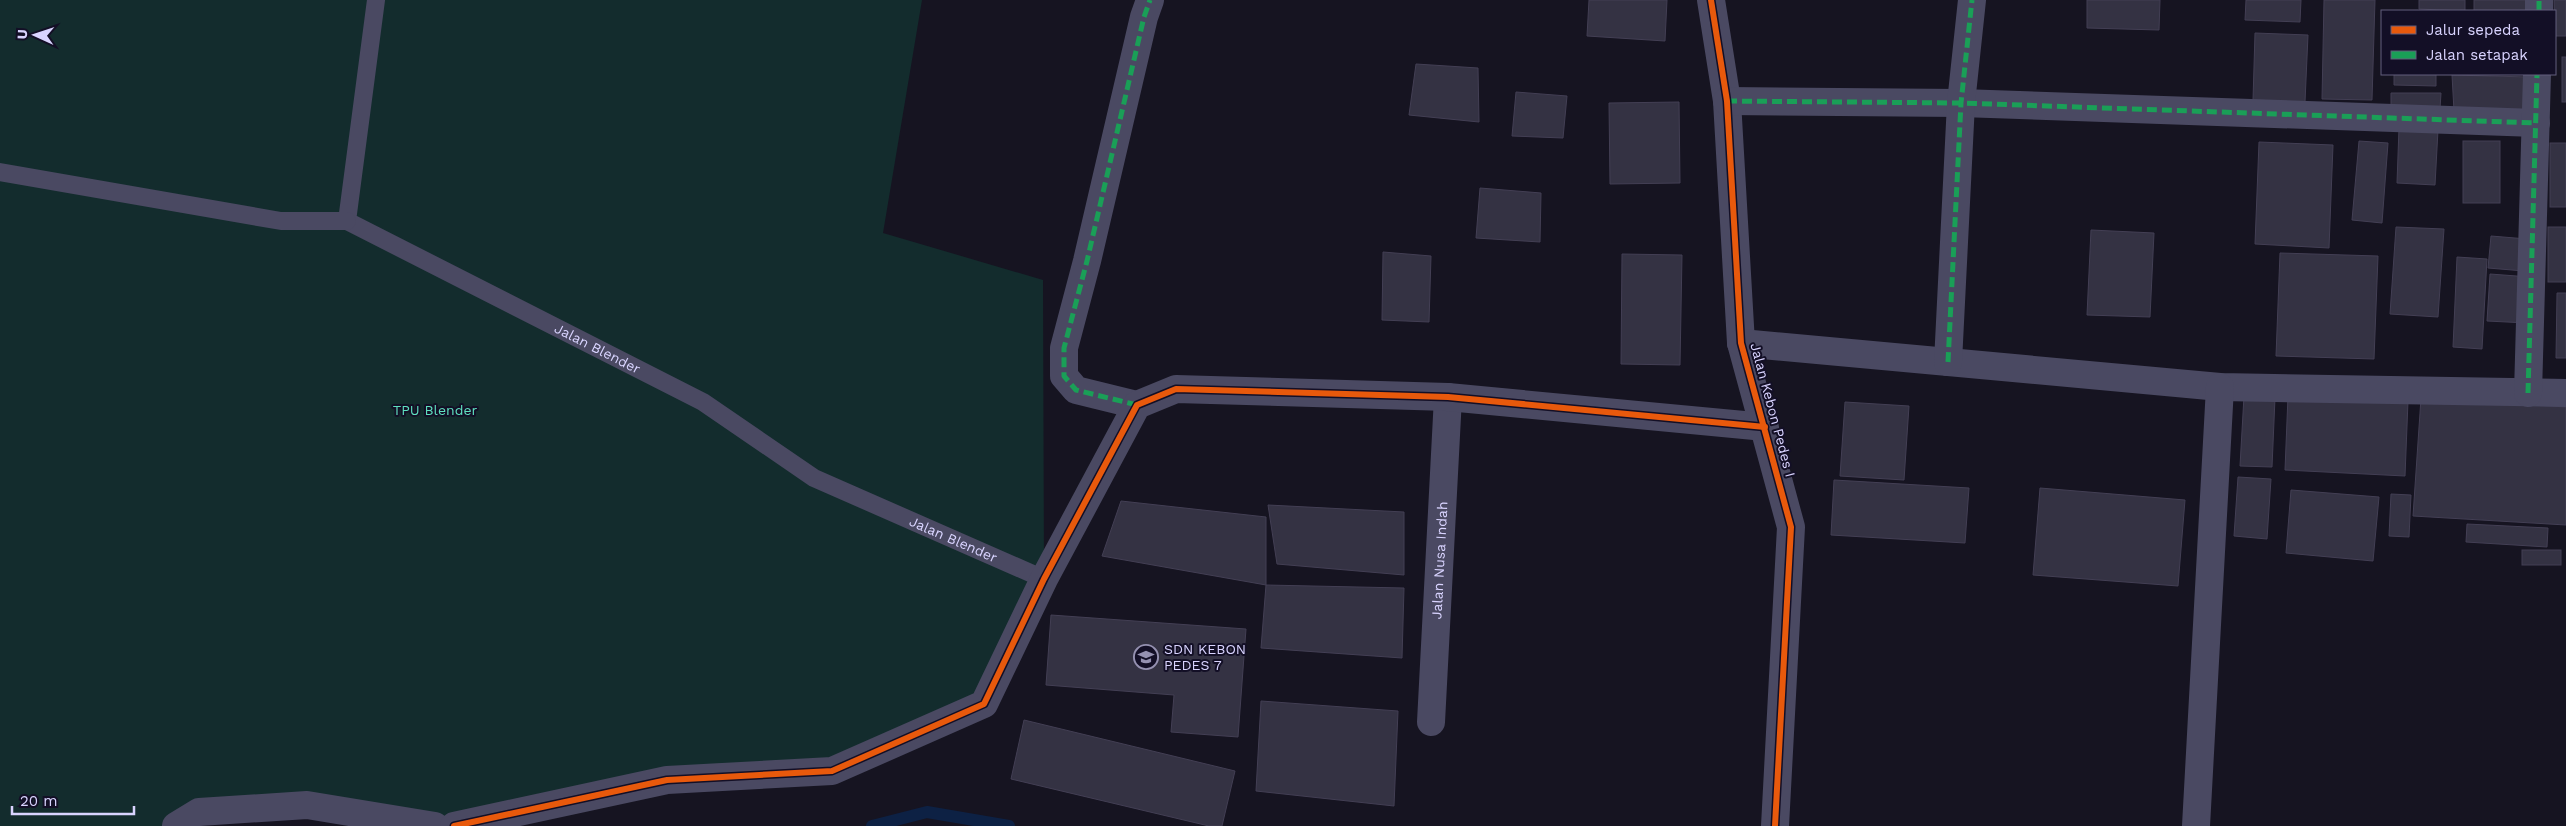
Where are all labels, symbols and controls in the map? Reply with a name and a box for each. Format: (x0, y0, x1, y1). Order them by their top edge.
north arrow (10, 10, 60, 60)
legend (2381, 10, 2556, 75)
text: Jalur sepeda (2426, 21, 2520, 39)
text: U (14, 29, 30, 40)
text: Jalan setapak (2426, 46, 2528, 64)
street label: Jalan Blender (552, 320, 643, 377)
street label: Jalan Kebon Pedes I (1747, 341, 1799, 479)
park label: TPU Blender (393, 402, 477, 418)
street label: Jalan Nusa Indah (1428, 501, 1451, 620)
street label: Jalan Blender (907, 513, 1000, 566)
place label: SDN KEBON PEDES 7 (1164, 641, 1246, 673)
school or university icon: SDN KEBON PEDES 7 (1133, 644, 1159, 670)
scale bar (12, 784, 135, 816)
text: 20 m (20, 792, 58, 810)

